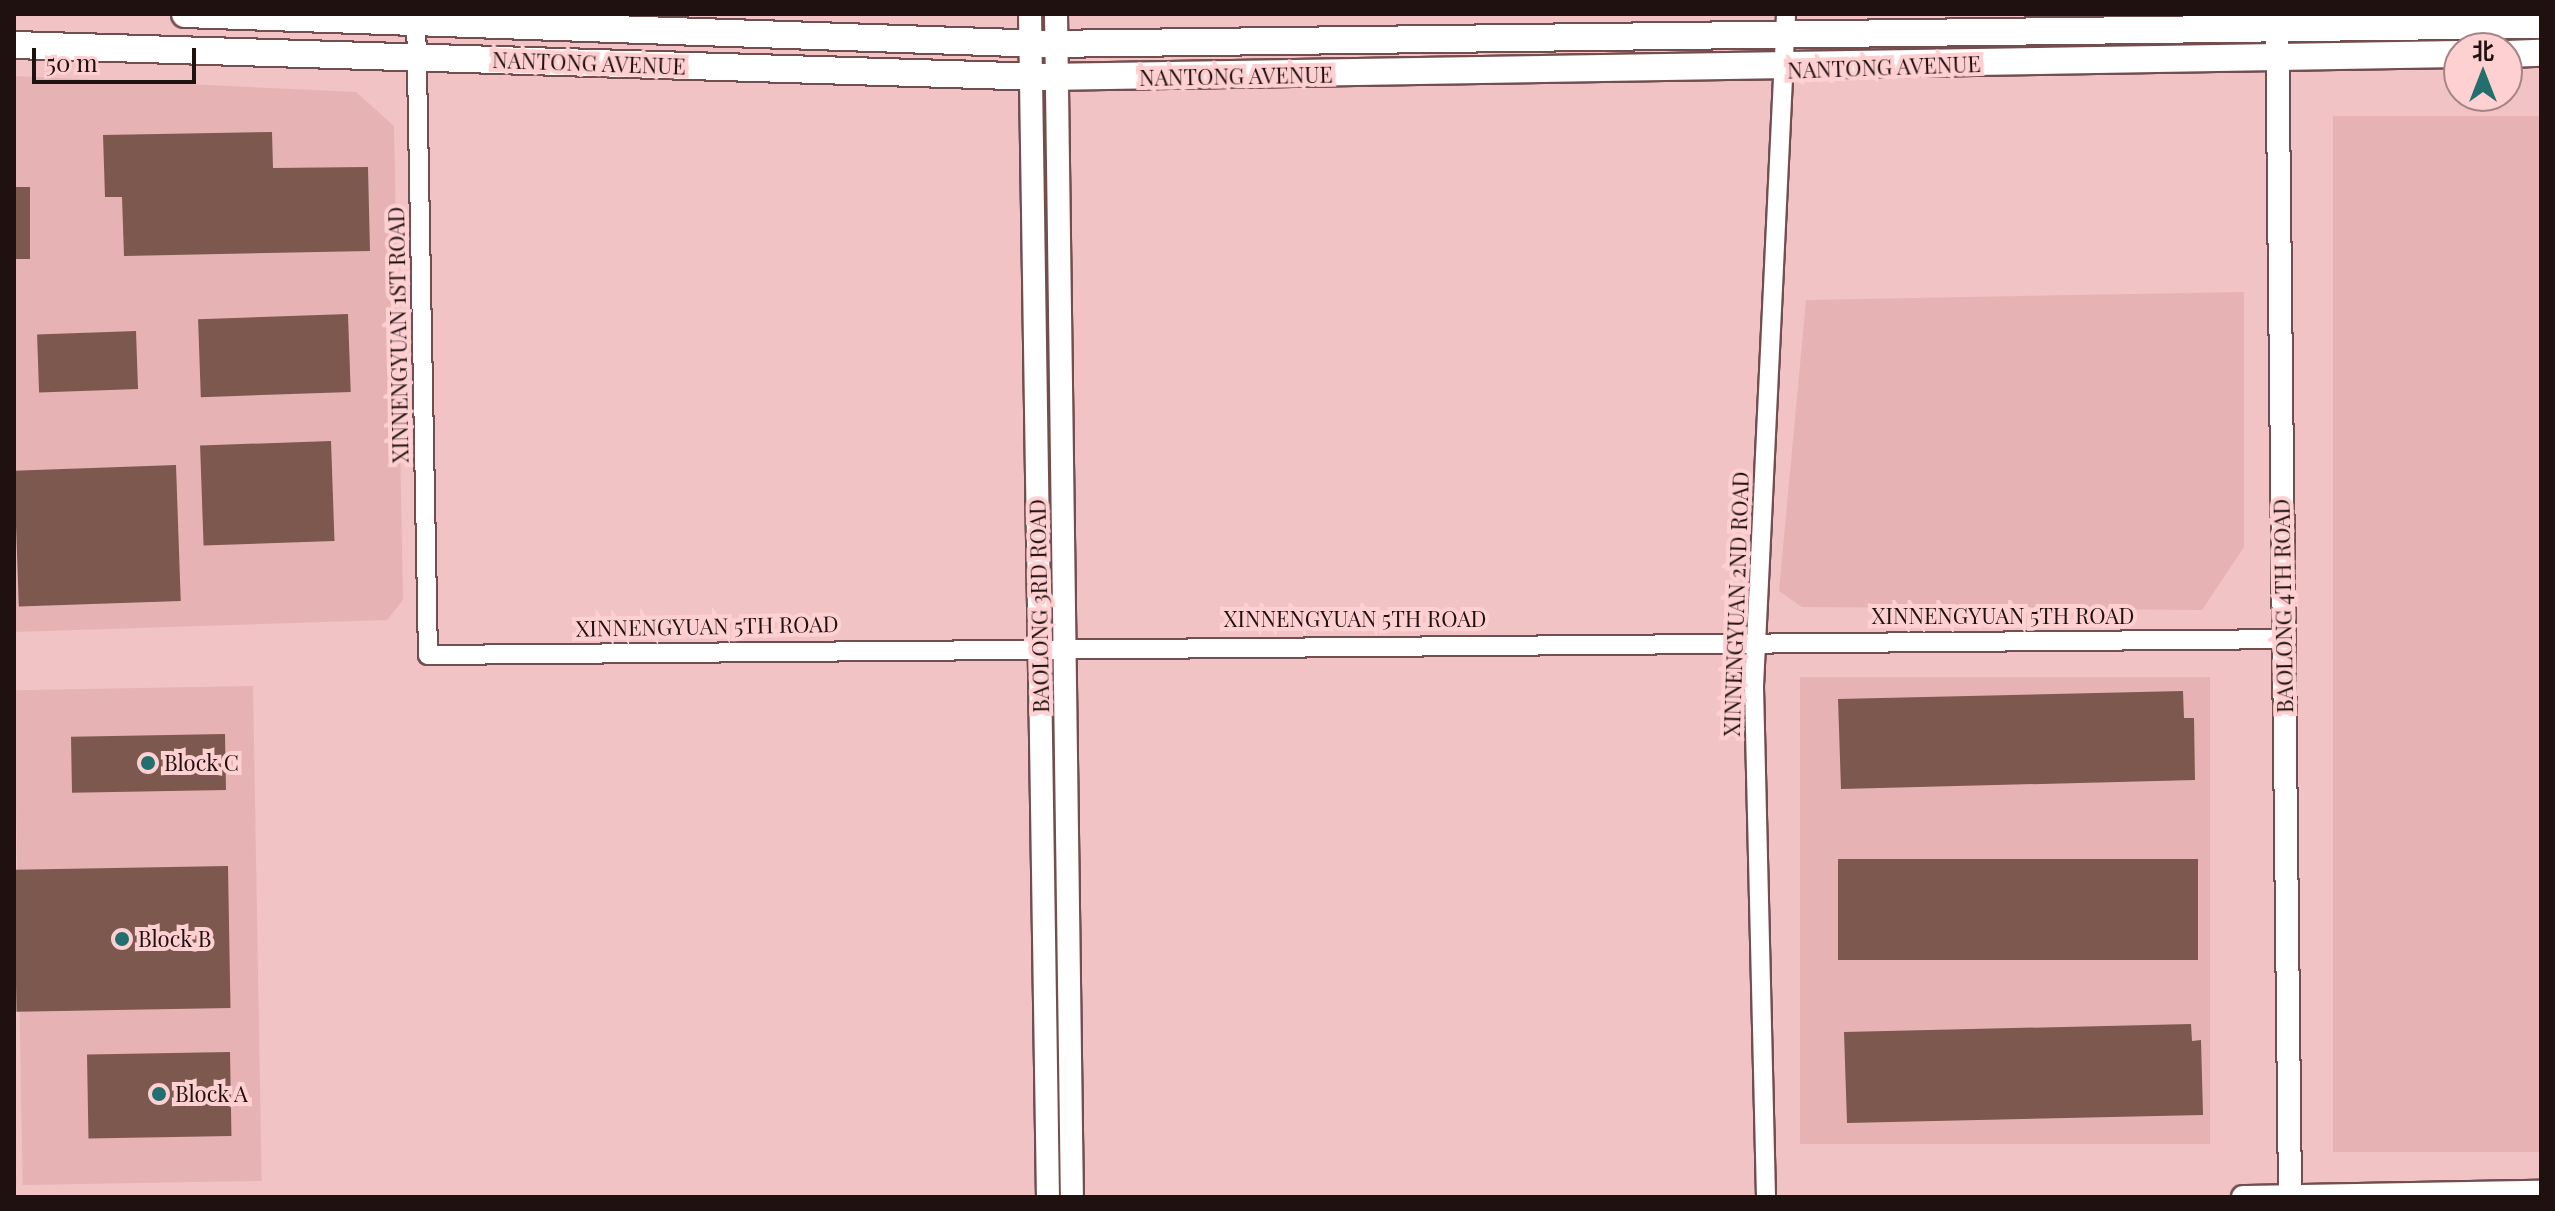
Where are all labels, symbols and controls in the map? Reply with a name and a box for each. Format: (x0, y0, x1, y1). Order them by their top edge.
scale bar (36, 32, 200, 82)
north arrow (2443, 32, 2523, 112)
text: 北 (2472, 35, 2494, 65)
text: 50 m (46, 46, 98, 78)
street label: NANTONG AVENUE (491, 46, 687, 80)
street label: NANTONG AVENUE (1786, 50, 1982, 84)
street label: NANTONG AVENUE (1139, 61, 1333, 91)
street label: XINNENGYUAN 1ST ROAD (383, 206, 413, 464)
street label: XINNENGYUAN 2ND ROAD (1718, 471, 1754, 737)
street label: BAOLONG 4TH ROAD (2268, 498, 2298, 714)
street label: BAOLONG 3RD ROAD (1024, 499, 1054, 713)
street label: XINNENGYUAN 5TH ROAD (1872, 603, 2134, 629)
street label: XINNENGYUAN 5TH ROAD (1224, 606, 1486, 632)
street label: XINNENGYUAN 5TH ROAD (575, 611, 839, 641)
place label: Block C (164, 750, 239, 776)
marker: Block C (139, 754, 157, 772)
place label: Block B (138, 926, 212, 952)
marker: Block B (113, 930, 131, 948)
place label: Block A (175, 1081, 249, 1107)
marker: Block A (150, 1085, 168, 1103)

